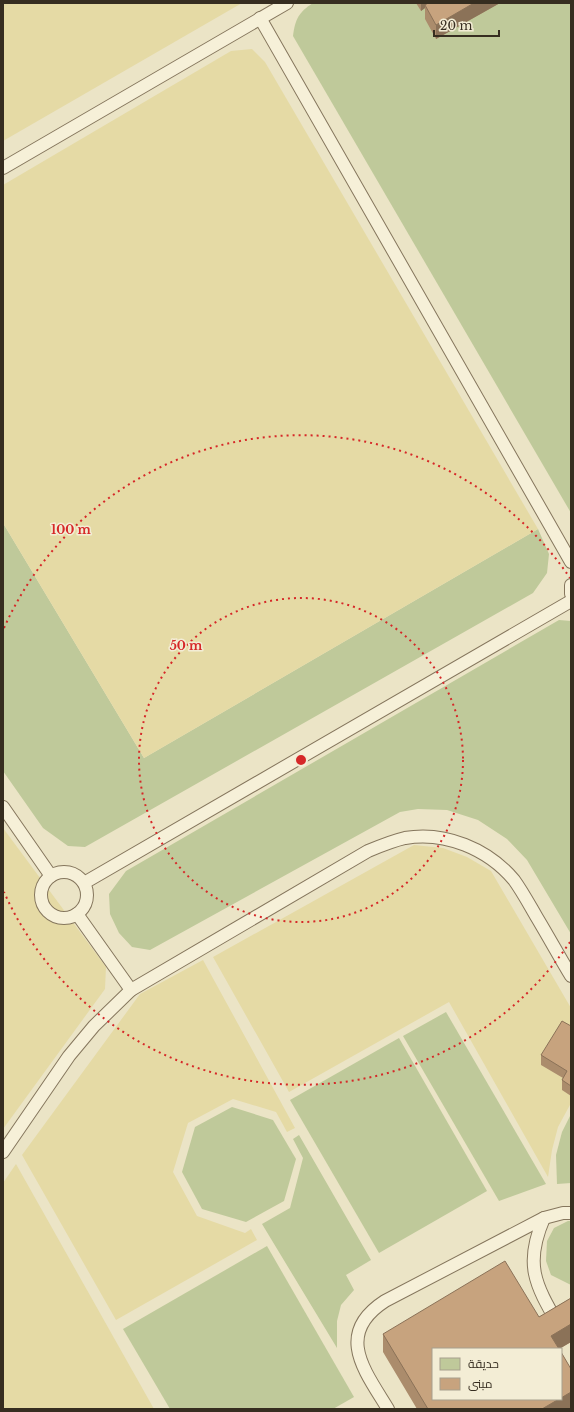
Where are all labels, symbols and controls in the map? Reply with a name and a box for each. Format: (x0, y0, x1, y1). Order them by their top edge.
scale bar (434, 12, 499, 38)
text: 20 m (440, 18, 472, 33)
text: 100 m (51, 522, 92, 537)
text: 50 m (170, 638, 203, 653)
centre of rings (294, 753, 308, 767)
legend (432, 1348, 562, 1400)
text: حديقة (468, 1356, 499, 1371)
text: مبنى (468, 1376, 493, 1391)

